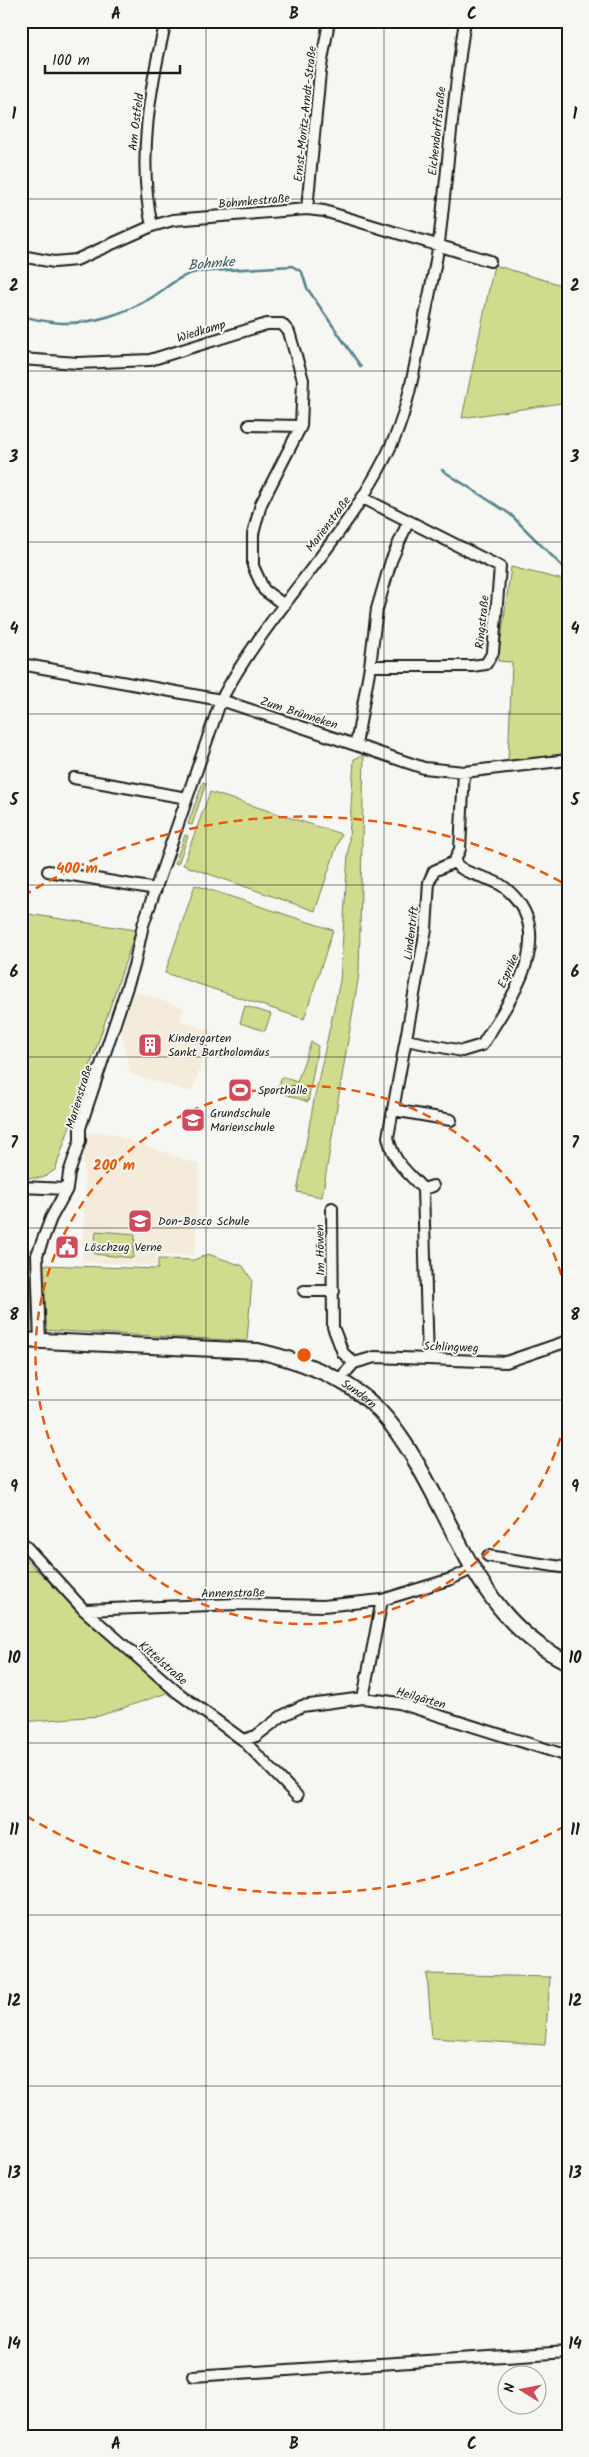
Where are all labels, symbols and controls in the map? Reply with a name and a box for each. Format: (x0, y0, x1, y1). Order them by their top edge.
text: A (111, 2, 121, 27)
text: B (289, 2, 299, 27)
text: C (467, 2, 477, 27)
scale bar (45, 42, 180, 74)
street label: Ernst-Moritz-Arndt-Straße (289, 45, 322, 183)
text: 100 m (52, 49, 90, 73)
street label: Eichendorffstraße (423, 85, 452, 177)
street label: Am Ostfeld (124, 91, 150, 152)
text: 1 (12, 102, 17, 127)
text: 1 (573, 102, 578, 127)
street label: Bohmkestraße (217, 189, 291, 214)
water label: Bohmke (187, 251, 237, 277)
text: 2 (9, 274, 19, 299)
text: 2 (570, 274, 580, 299)
street label: Wiedkamp (174, 315, 228, 348)
text: 3 (9, 445, 19, 470)
text: 3 (570, 445, 580, 470)
street label: Marienstraße (301, 492, 356, 556)
street label: Ringstraße (470, 594, 495, 650)
text: 4 (10, 617, 19, 642)
text: 4 (571, 617, 580, 642)
street label: Zum Brünneken (258, 692, 340, 735)
text: 5 (9, 788, 20, 813)
text: 5 (570, 788, 581, 813)
text: 400 m (56, 857, 98, 881)
street label: Lindentrift (399, 905, 424, 961)
street label: Esprike (493, 950, 525, 991)
text: 6 (10, 960, 19, 985)
text: 6 (571, 960, 580, 985)
place label: Kindergarten Sankt Bartholomäus (168, 1029, 270, 1062)
building icon: Kindergarten Sankt Bartholomäus (137, 1032, 163, 1058)
street label: Marienstraße (61, 1062, 98, 1131)
sports icon: Sporthalle (227, 1077, 253, 1103)
place label: Sporthalle (258, 1081, 308, 1100)
place label: Grundschule Marienschule (210, 1104, 275, 1137)
school or university icon: Grundschule Marienschule (180, 1107, 206, 1133)
text: 7 (10, 1131, 18, 1156)
text: 7 (571, 1131, 579, 1156)
text: 200 m (93, 1154, 135, 1178)
school or university icon: Don-Bosco Schule (127, 1208, 153, 1234)
place label: Don-Bosco Schule (158, 1212, 250, 1231)
street label: Im Höwen (311, 1224, 330, 1276)
public building icon: Löschzug Verne (54, 1234, 80, 1260)
place label: Löschzug Verne (84, 1238, 163, 1257)
text: 8 (9, 1303, 19, 1328)
text: 8 (570, 1303, 580, 1328)
street label: Schlingweg (423, 1337, 479, 1358)
centre of rings (295, 1346, 313, 1364)
street label: Sundern (337, 1375, 381, 1414)
text: 9 (10, 1475, 18, 1500)
text: 9 (571, 1475, 579, 1500)
street label: Annenstraße (201, 1583, 266, 1604)
street label: Kittelstraße (134, 1637, 192, 1690)
text: 10 (7, 1646, 21, 1671)
text: 10 (568, 1646, 582, 1671)
street label: Heilgärten (394, 1682, 448, 1715)
text: 11 (9, 1818, 19, 1843)
text: 11 (570, 1818, 580, 1843)
text: 12 (7, 1989, 21, 2014)
text: 12 (568, 1989, 582, 2014)
text: 13 (7, 2161, 21, 2186)
text: 13 (568, 2161, 582, 2186)
text: 14 (7, 2332, 21, 2357)
text: 14 (568, 2332, 582, 2357)
north arrow (496, 2364, 546, 2414)
text: N (499, 2381, 522, 2394)
text: A (111, 2432, 121, 2457)
text: B (289, 2432, 299, 2457)
text: C (467, 2432, 477, 2457)

